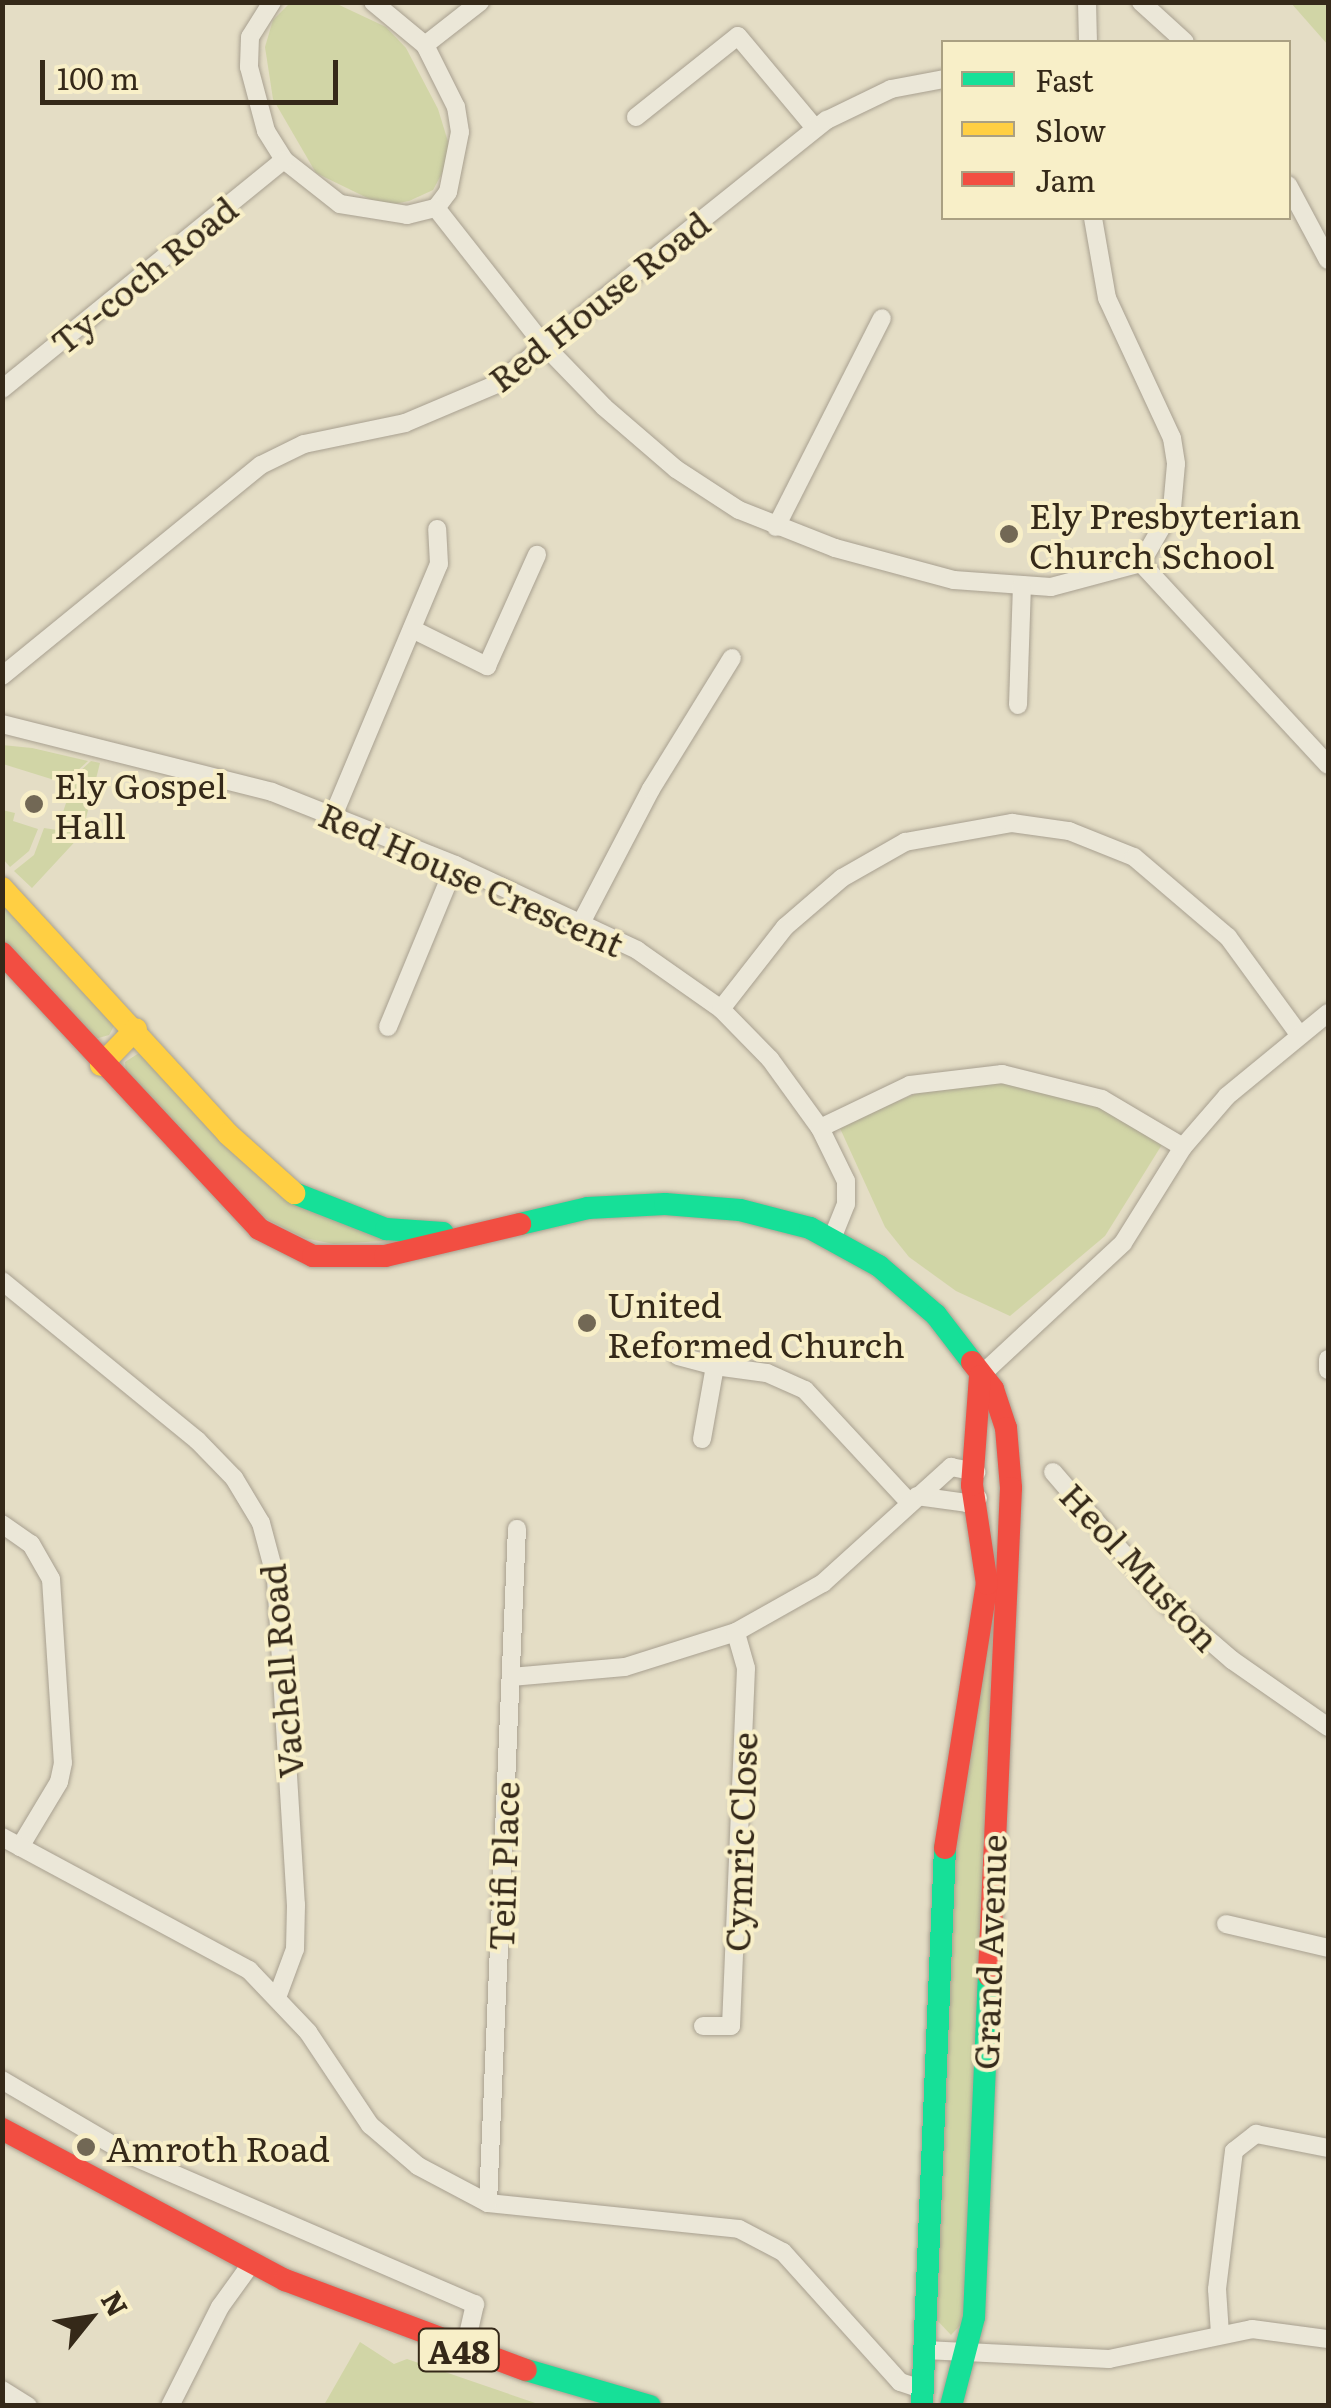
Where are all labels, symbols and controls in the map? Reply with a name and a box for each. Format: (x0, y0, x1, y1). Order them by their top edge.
scale bar (45, 40, 342, 102)
legend (941, 40, 1291, 220)
text: 100 m (57, 55, 139, 99)
text: Fast (1035, 57, 1094, 101)
text: Slow (1035, 107, 1106, 151)
text: Jam (1035, 157, 1095, 201)
street label: Ty-coch Road (41, 186, 245, 362)
street label: Red House Road (479, 201, 717, 399)
place label: Ely Presbyterian Church School (1029, 493, 1301, 575)
marker: Ely Presbyterian Church School (998, 523, 1020, 545)
place label: Ely Gospel Hall (54, 763, 227, 845)
street label: Red House Crescent (313, 792, 631, 964)
marker: Ely Gospel Hall (23, 793, 45, 815)
place label: United Reformed Church (607, 1282, 905, 1364)
marker: United Reformed Church (576, 1312, 598, 1334)
street label: Heol Muston (1053, 1473, 1229, 1659)
street label: Vachell Road (250, 1562, 310, 1780)
street label: Cymric Close (714, 1731, 764, 1953)
street label: Teifi Place (478, 1781, 526, 1951)
street label: Grand Avenue (963, 1834, 1013, 2070)
place label: Amroth Road (106, 2126, 330, 2168)
marker: Amroth Road (75, 2136, 97, 2158)
north arrow (40, 2268, 140, 2368)
text: N (92, 2282, 140, 2324)
road number: A48 (416, 2323, 502, 2377)

